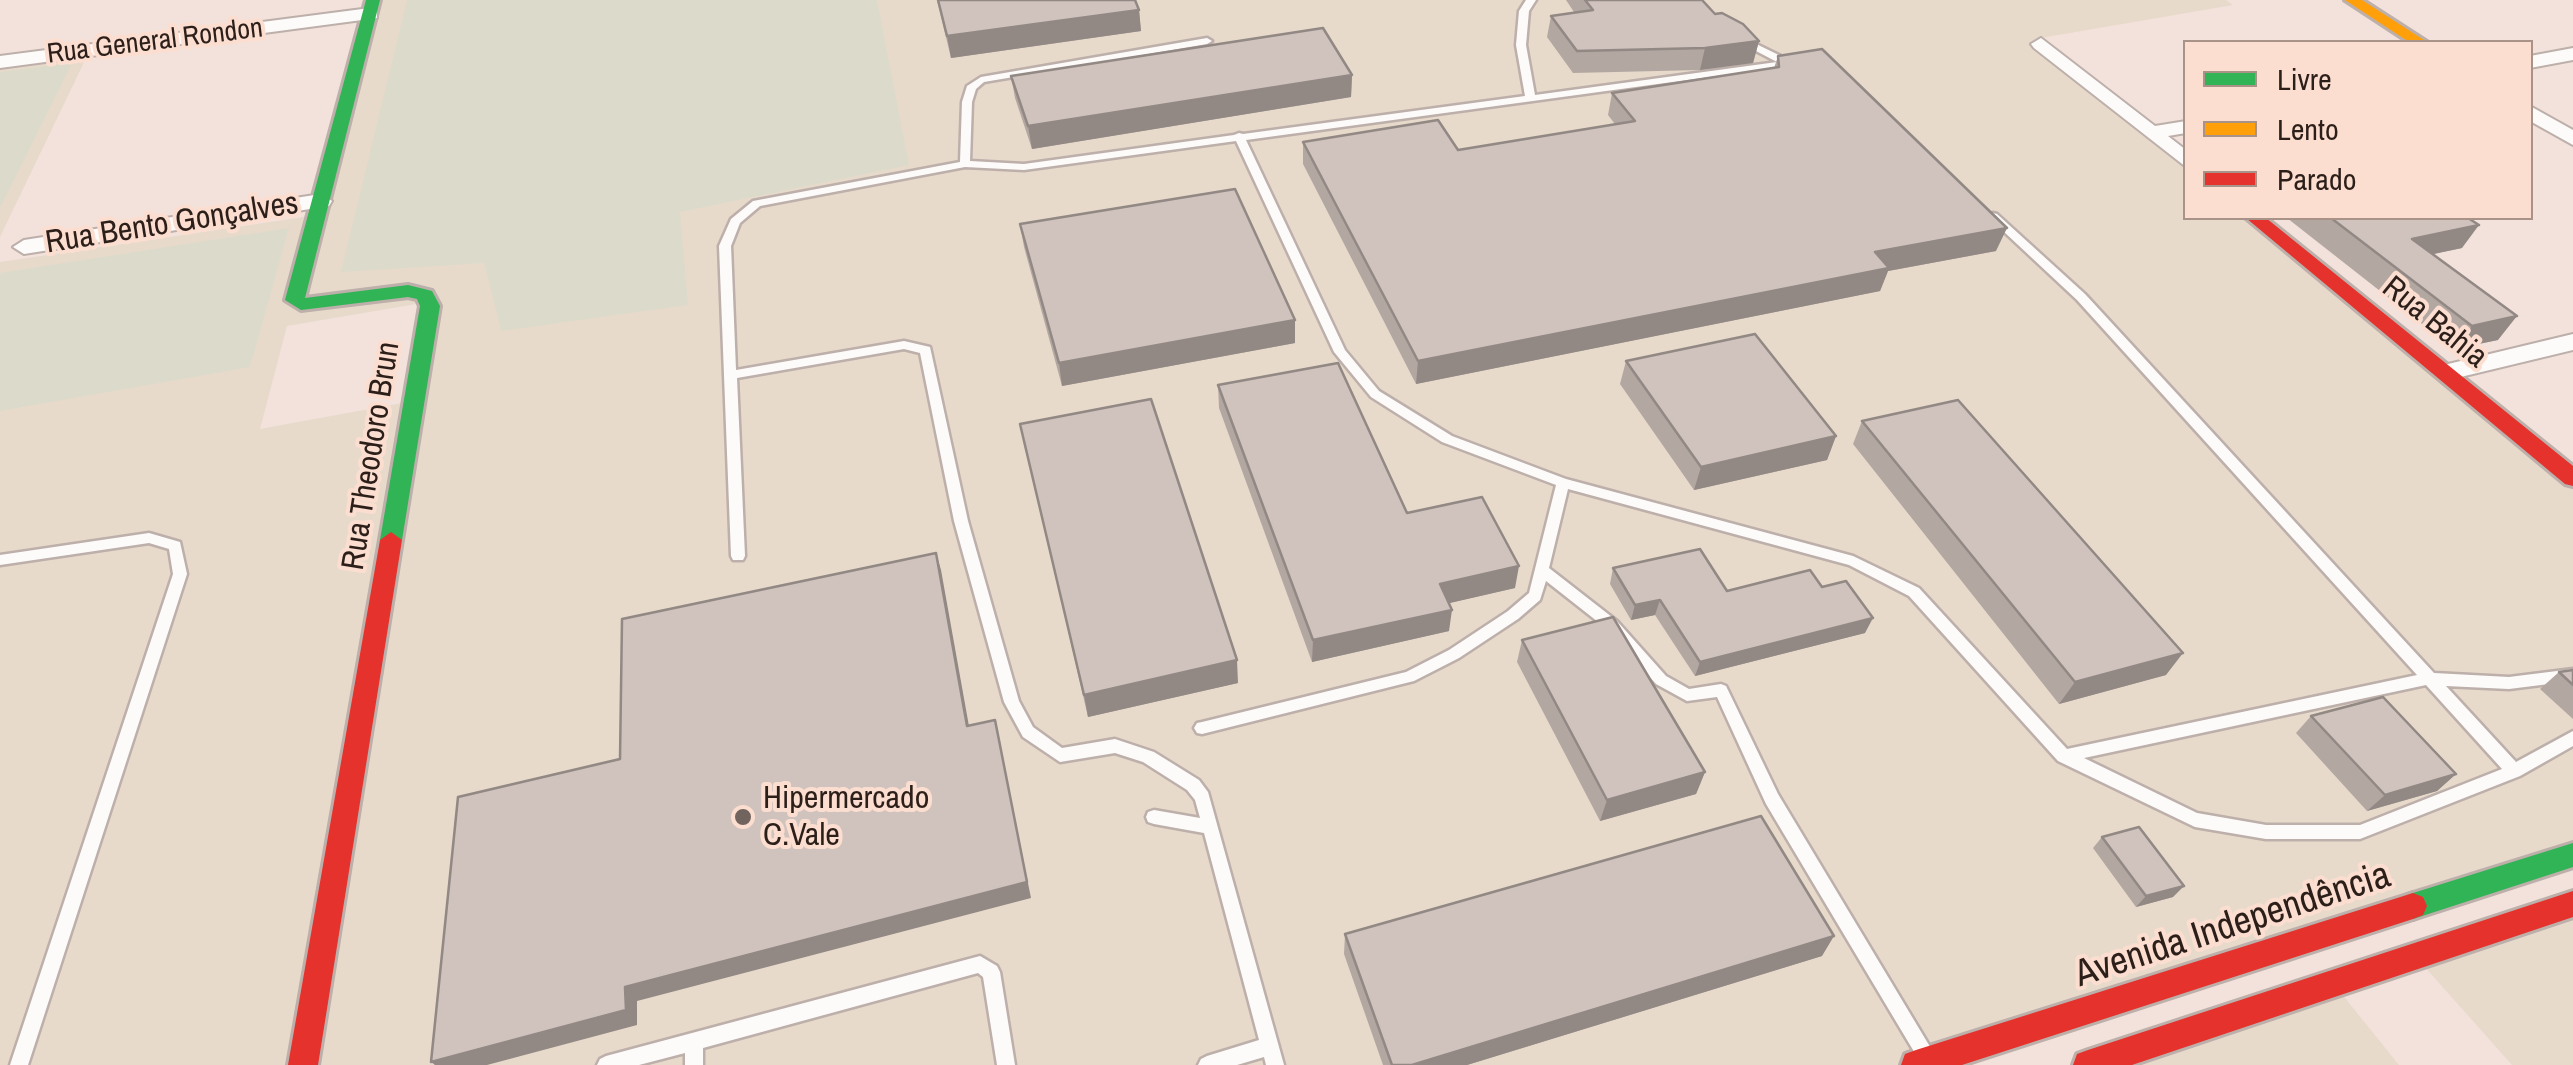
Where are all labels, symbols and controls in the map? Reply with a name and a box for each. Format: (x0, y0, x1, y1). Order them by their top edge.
street label: Rua General Rondon (45, 12, 265, 72)
legend (2183, 40, 2533, 220)
text: Livre (2277, 59, 2332, 99)
text: Lento (2277, 109, 2339, 149)
text: Parado (2277, 159, 2356, 199)
street label: Rua Bento Gonçalves (43, 185, 301, 263)
street label: Rua Bahia (2374, 269, 2494, 377)
street label: Rua Theodoro Brun (335, 339, 409, 573)
place label: Hipermercado C.Vale (763, 780, 929, 855)
marker: Hipermercado C.Vale (732, 806, 754, 828)
street label: Avenida Independência (2070, 854, 2396, 998)

